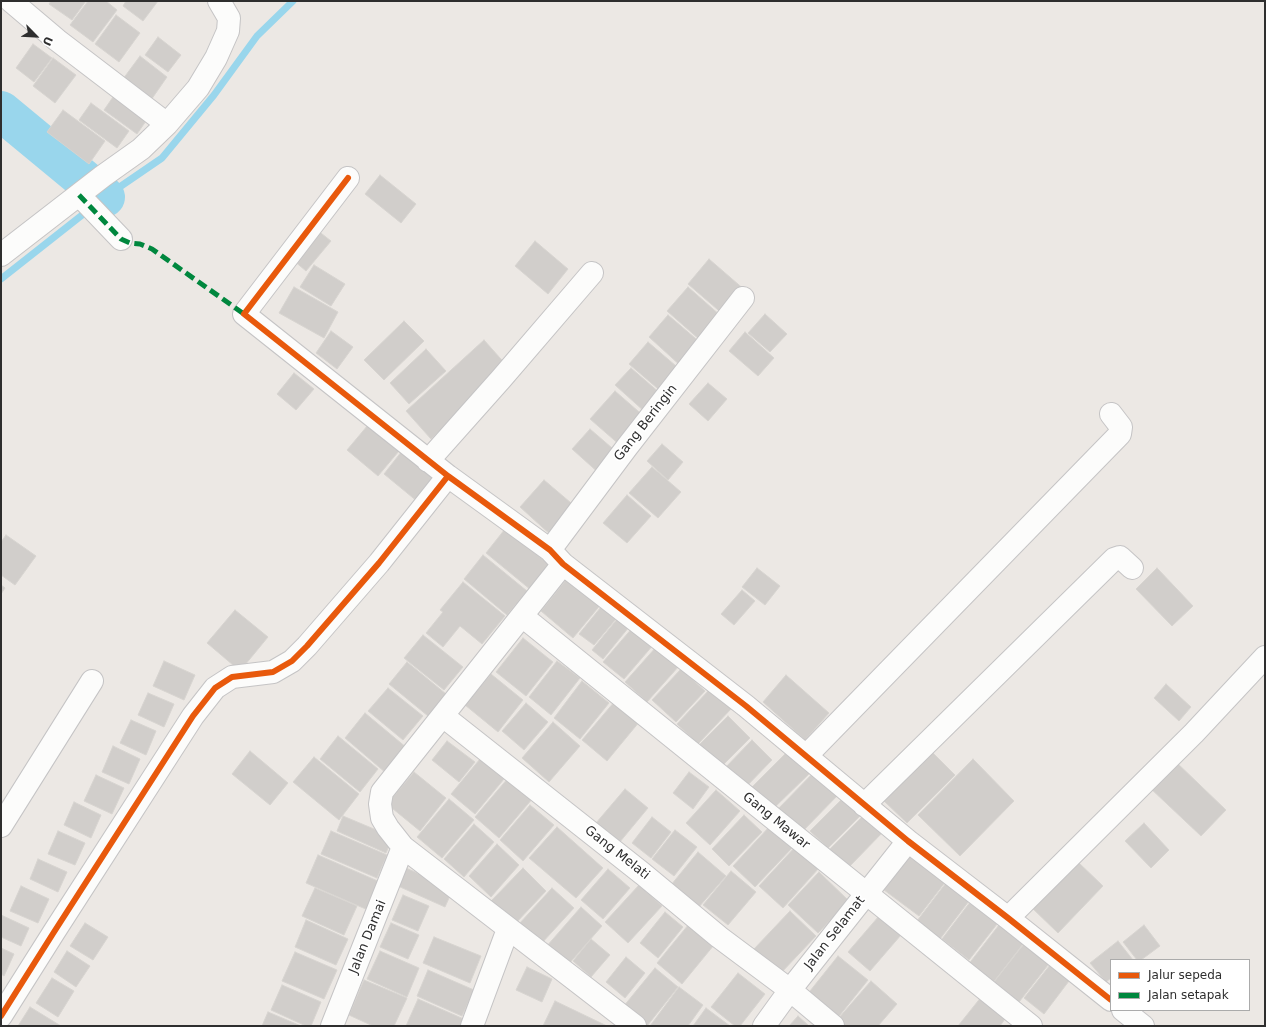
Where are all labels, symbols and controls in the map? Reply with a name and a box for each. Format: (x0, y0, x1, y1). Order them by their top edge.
north arrow (16, 16, 56, 56)
text: U (40, 34, 55, 48)
street label: Gang Beringin (611, 382, 681, 464)
street label: Gang Mawar (739, 789, 813, 853)
street label: Gang Melati (581, 823, 653, 883)
street label: Jalan Selamat (801, 893, 869, 973)
street label: Jalan Damai (346, 898, 390, 976)
legend (1110, 959, 1250, 1011)
text: Jalur sepeda (1148, 968, 1222, 982)
text: Jalan setapak (1148, 988, 1229, 1002)

